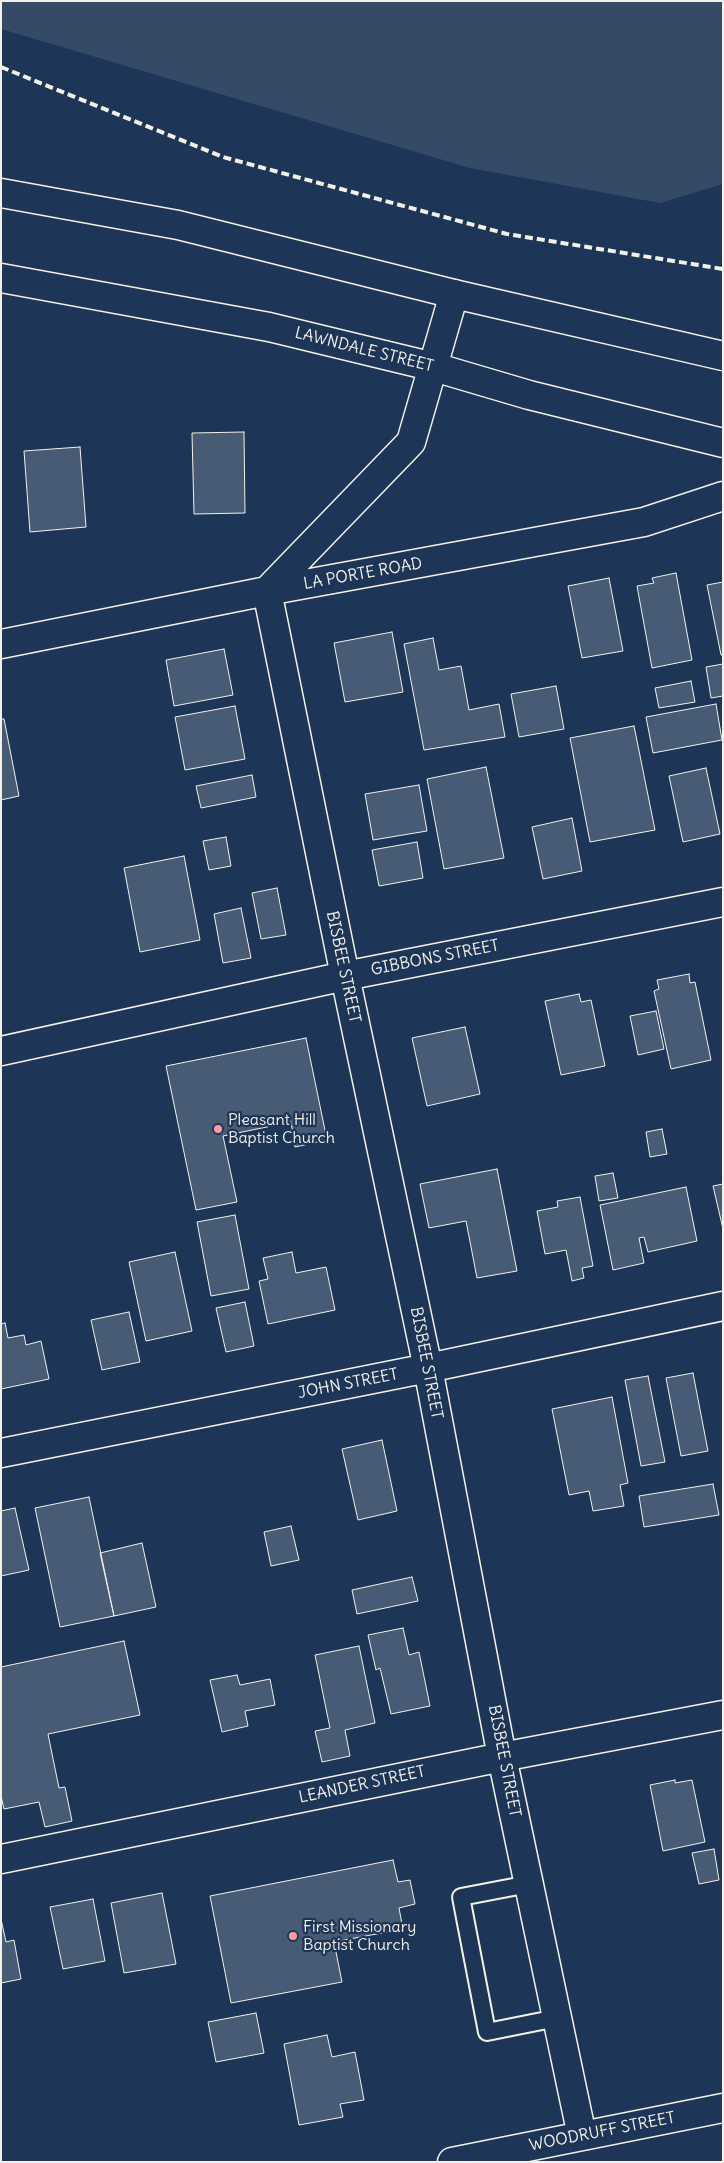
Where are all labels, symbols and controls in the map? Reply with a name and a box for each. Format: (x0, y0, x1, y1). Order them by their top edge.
street label: LAWNDALE STREET (293, 323, 435, 377)
street label: LA PORTE ROAD (302, 554, 424, 594)
street label: BISBEE STREET (322, 909, 364, 1025)
street label: GIBBONS STREET (369, 936, 501, 980)
place label: Pleasant Hill Baptist Church (228, 1110, 335, 1148)
marker: Pleasant Hill Baptist Church (212, 1123, 224, 1135)
street label: BISBEE STREET (406, 1305, 446, 1421)
street label: JOHN STREET (296, 1365, 400, 1403)
street label: BISBEE STREET (484, 1703, 524, 1819)
street label: LEANDER STREET (297, 1762, 427, 1808)
place label: First Missionary Baptist Church (303, 1917, 416, 1955)
marker: First Missionary Baptist Church (287, 1930, 299, 1942)
street label: WOODRUFF STREET (527, 2108, 677, 2156)

